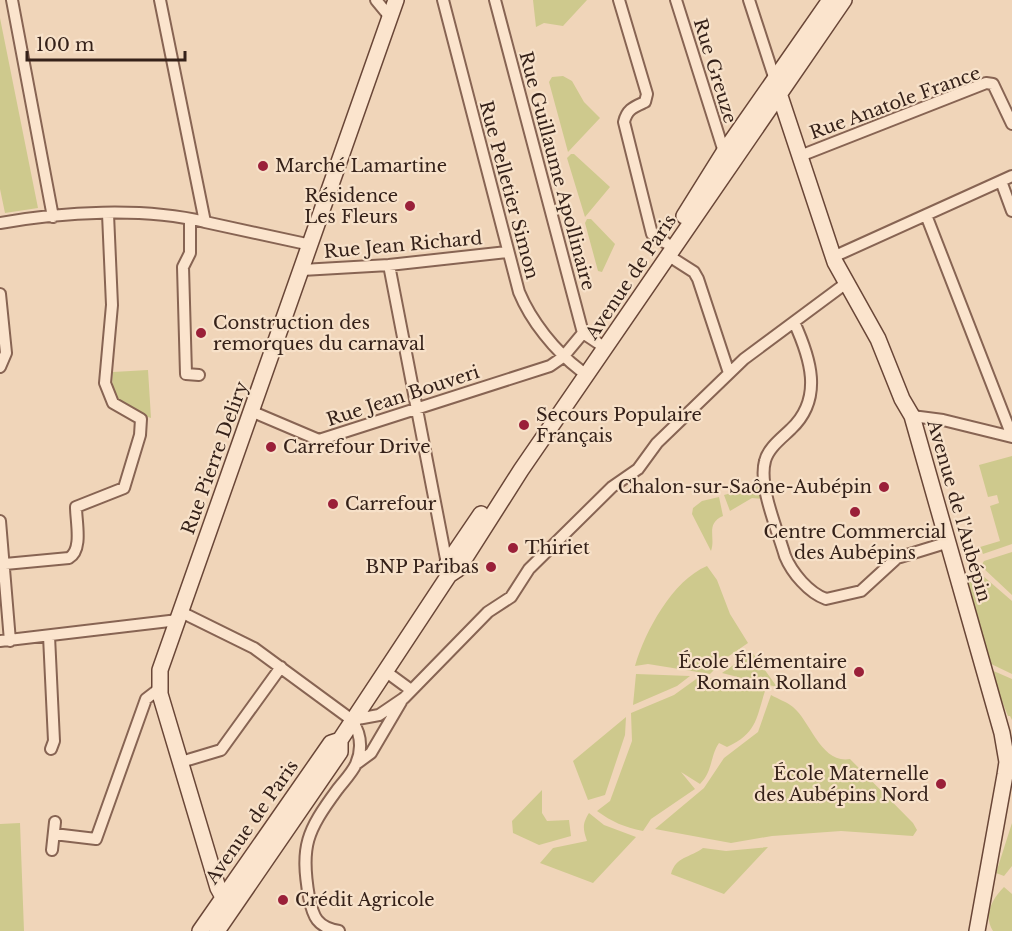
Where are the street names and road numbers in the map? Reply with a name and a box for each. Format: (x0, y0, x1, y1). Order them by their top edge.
street label: Rue Greuze (689, 16, 741, 126)
street label: Rue Guillaume Apollinaire (514, 49, 600, 293)
street label: Rue Anatole France (807, 62, 983, 144)
street label: Rue Pelletier Simon (475, 98, 543, 282)
street label: Avenue de Paris (580, 210, 681, 345)
street label: Rue Jean Richard (323, 227, 483, 263)
street label: Rue Jean Bouveri (324, 361, 482, 431)
street label: Rue Pierre Deliry (177, 378, 253, 538)
street label: Avenue de l'Aubépin (922, 416, 996, 605)
street label: Avenue de Paris (200, 756, 303, 889)

